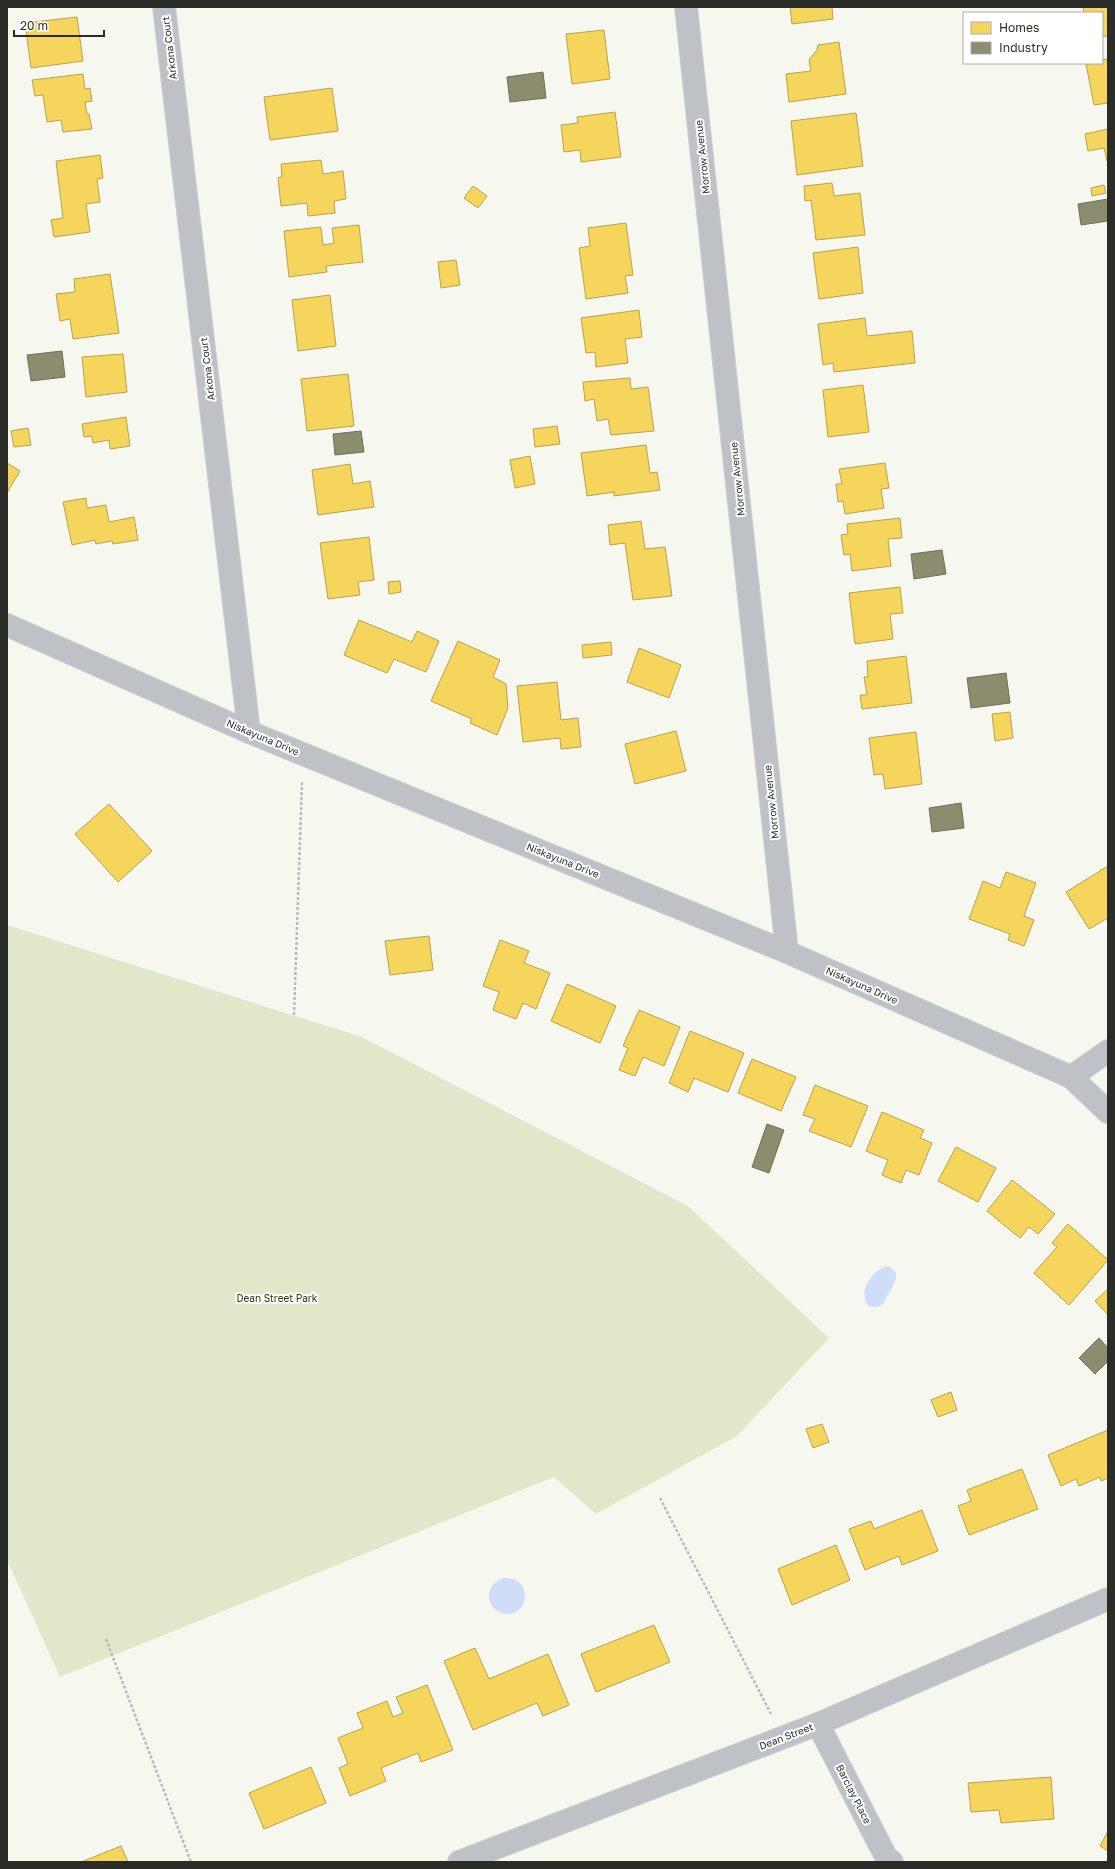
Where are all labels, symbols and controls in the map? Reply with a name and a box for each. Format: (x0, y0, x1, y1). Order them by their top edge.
scale bar (14, 12, 104, 38)
legend (963, 12, 1103, 64)
street label: Arkona Court (159, 16, 179, 80)
text: 20 m (20, 18, 48, 33)
text: Homes (999, 20, 1039, 35)
text: Industry (999, 40, 1048, 55)
street label: Morrow Avenue (692, 119, 712, 194)
street label: Arkona Court (197, 337, 217, 401)
street label: Morrow Avenue (727, 441, 747, 516)
street label: Niskayuna Drive (225, 716, 301, 758)
street label: Morrow Avenue (761, 764, 781, 839)
street label: Niskayuna Drive (525, 840, 601, 880)
street label: Niskayuna Drive (824, 964, 900, 1006)
park label: Dean Street Park (237, 1292, 318, 1304)
street label: Dean Street (757, 1720, 815, 1752)
street label: Barclay Place (834, 1762, 874, 1826)

